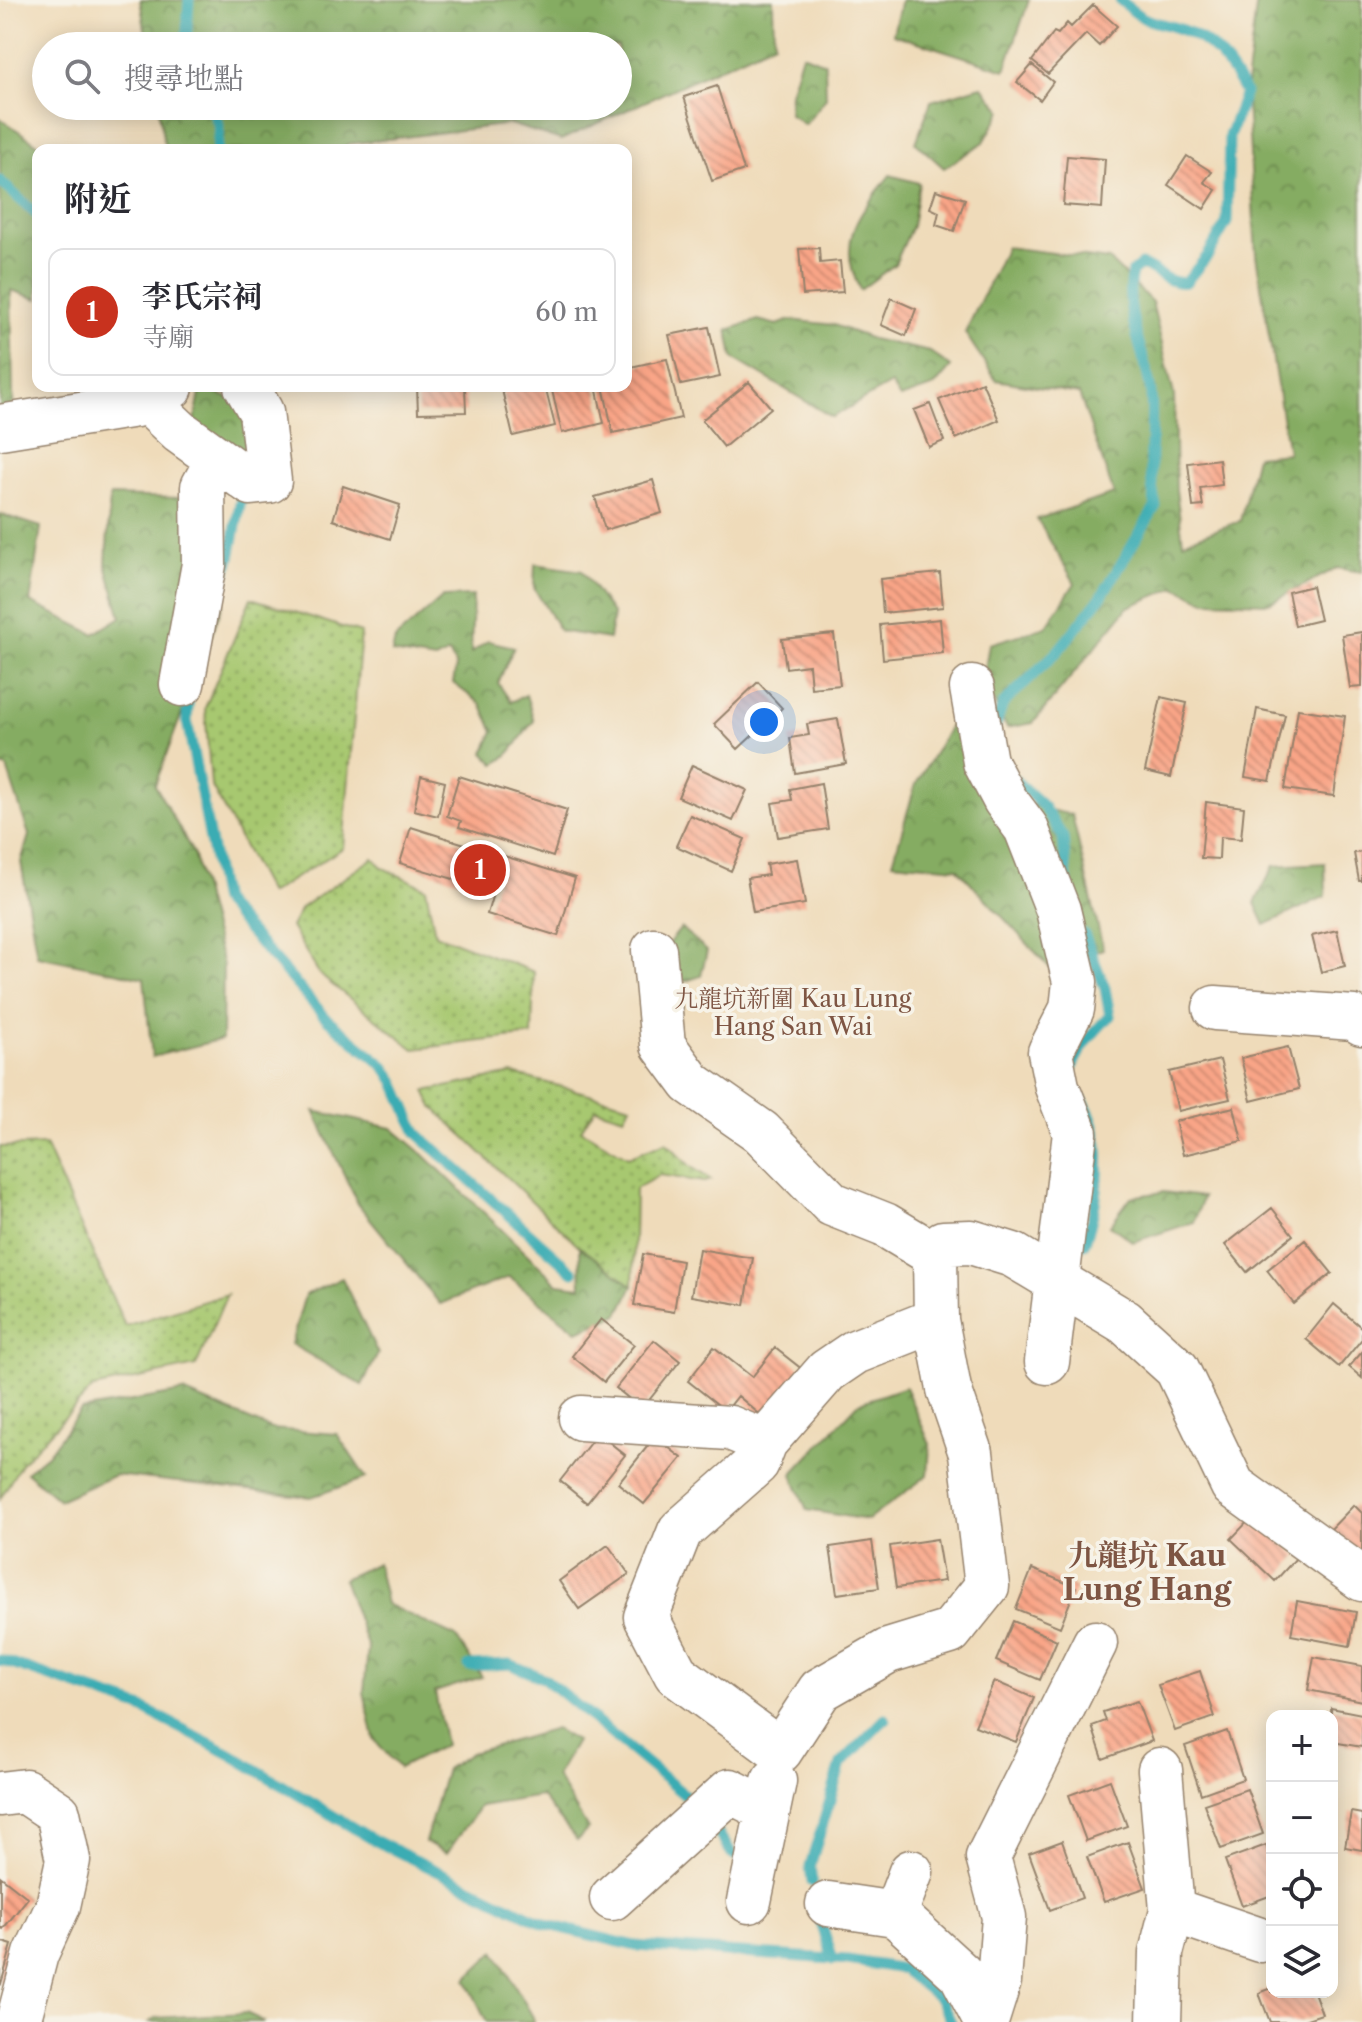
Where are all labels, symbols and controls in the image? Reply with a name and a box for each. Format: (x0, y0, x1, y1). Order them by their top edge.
search box (32, 32, 632, 120)
icon: search (60, 54, 104, 98)
text: 搜尋地點 (124, 60, 244, 97)
text: 附近 (64, 178, 132, 220)
text: 李氏宗祠 (142, 278, 262, 315)
text: 1 (86, 296, 98, 328)
text: 60 m (535, 296, 598, 328)
text: 寺廟 (142, 321, 194, 353)
your location (744, 702, 784, 742)
pin: 1 (454, 840, 506, 900)
district label: 九龍坑新圍 Kau Lung Hang San Wai (674, 984, 912, 1041)
district label: 九龍坑 Kau Lung Hang (1063, 1537, 1232, 1608)
map controls (1266, 1710, 1338, 1998)
button: + (1266, 1710, 1338, 1782)
button: − (1266, 1782, 1338, 1854)
button: locate (1266, 1854, 1338, 1926)
button: layers (1266, 1926, 1338, 1998)

